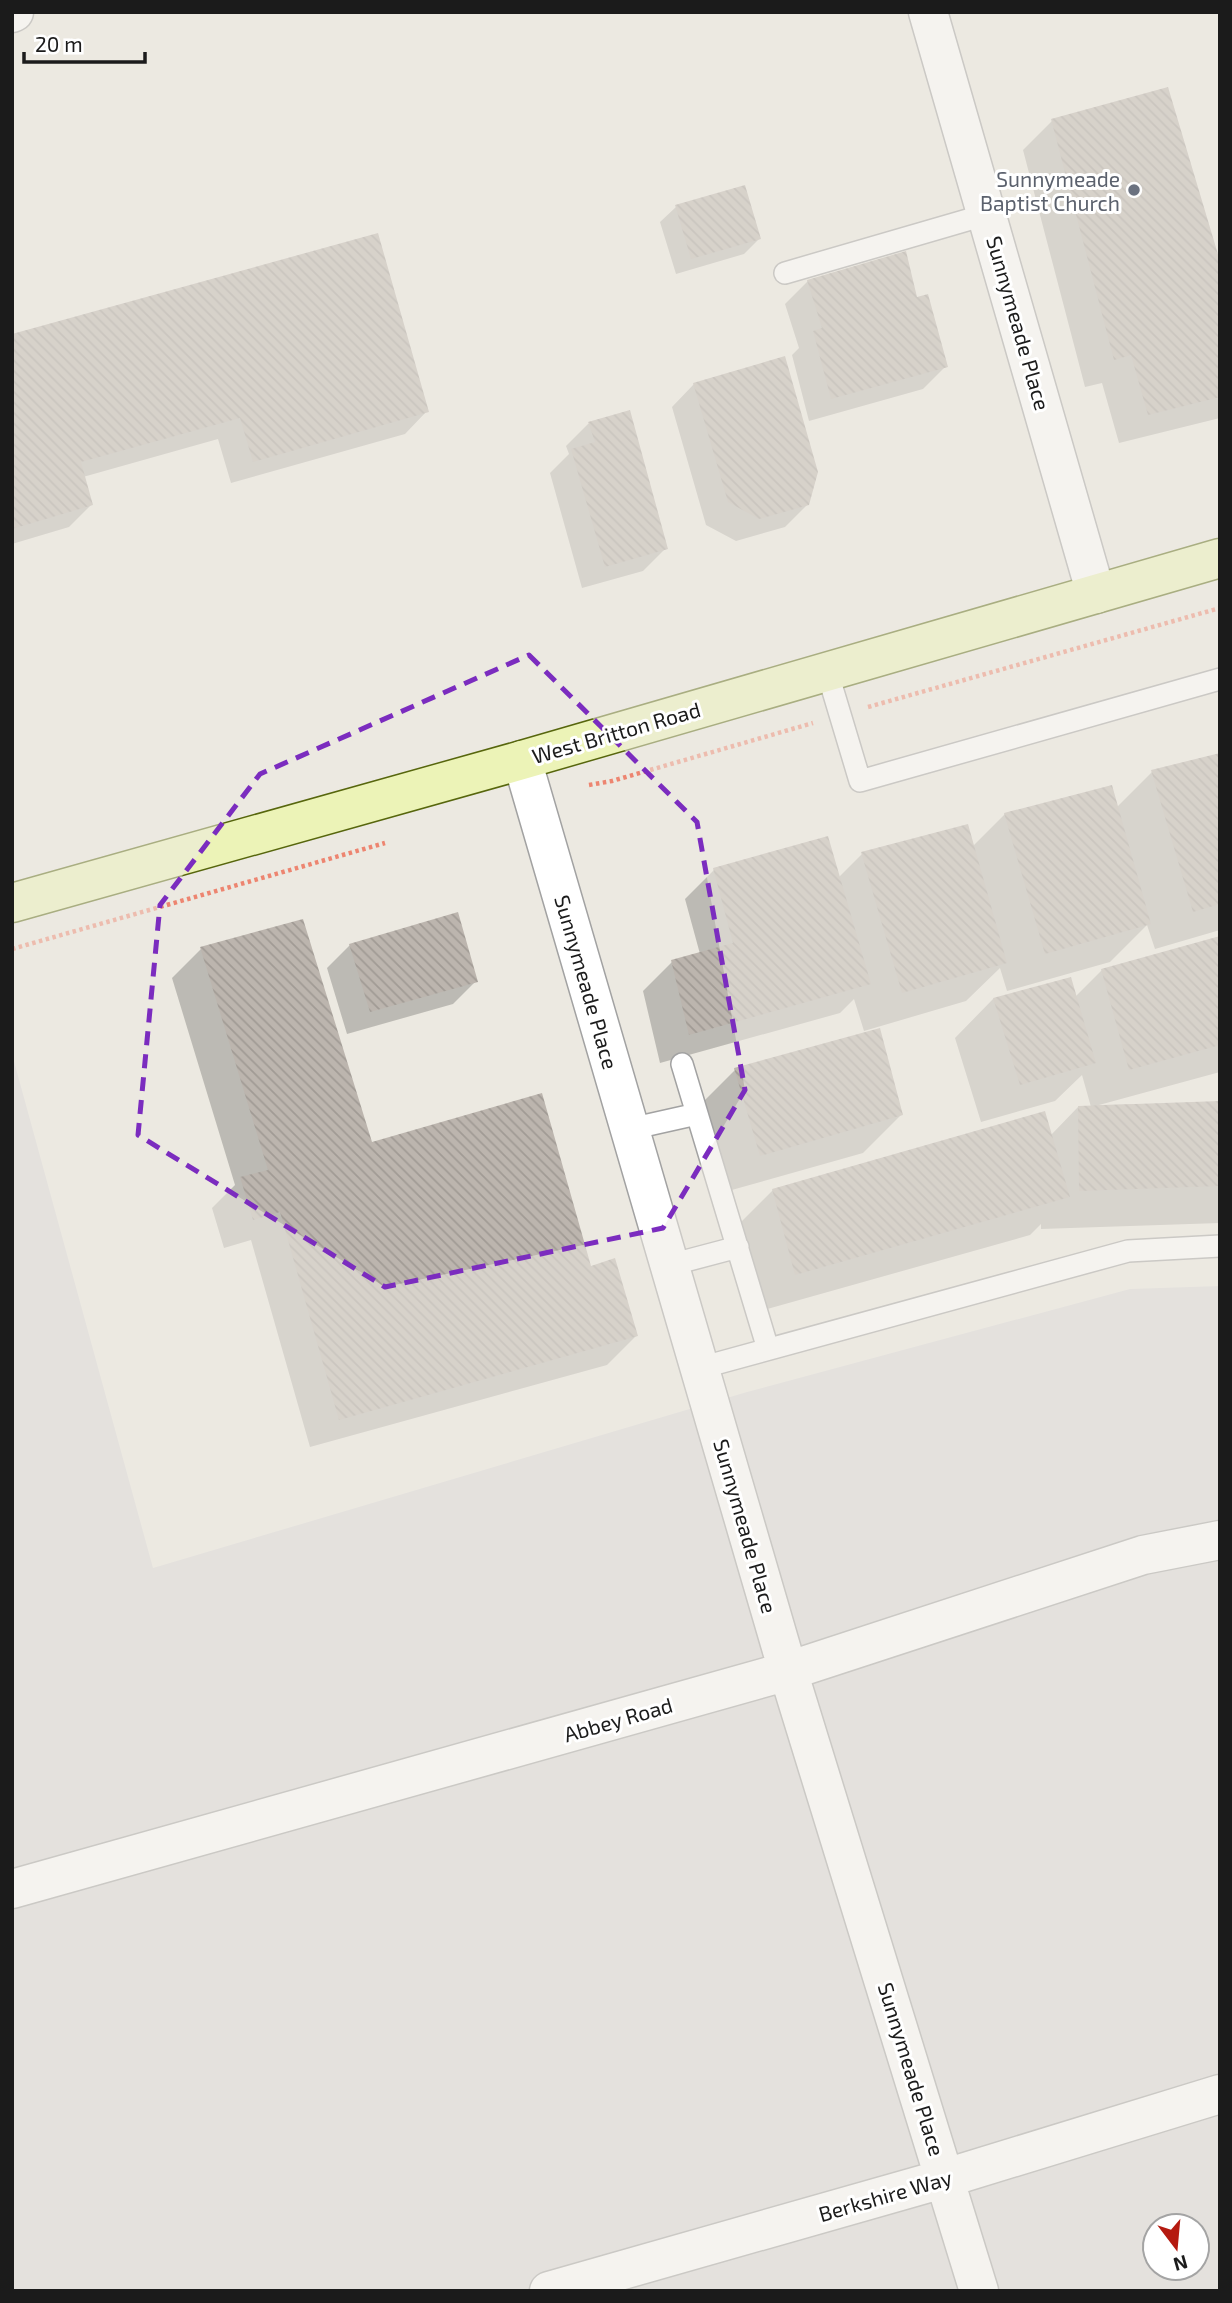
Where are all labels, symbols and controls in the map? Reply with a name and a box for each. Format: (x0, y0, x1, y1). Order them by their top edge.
scale bar (24, 21, 145, 65)
text: 20 m (35, 31, 83, 56)
place label: Sunnymeade Baptist Church (980, 166, 1120, 215)
marker: Sunnymeade Baptist Church (1126, 182, 1142, 198)
street label: Sunnymeade Place (982, 233, 1056, 413)
street label: West Britton Road (529, 696, 703, 768)
street label: Sunnymeade Place (550, 892, 624, 1072)
street label: Sunnymeade Place (709, 1436, 783, 1616)
street label: Abbey Road (561, 1692, 675, 1746)
street label: Sunnymeade Place (874, 1979, 950, 2159)
street label: Berkshire Way (815, 2164, 955, 2226)
north arrow (1141, 2212, 1211, 2282)
text: N (1171, 2251, 1191, 2277)

